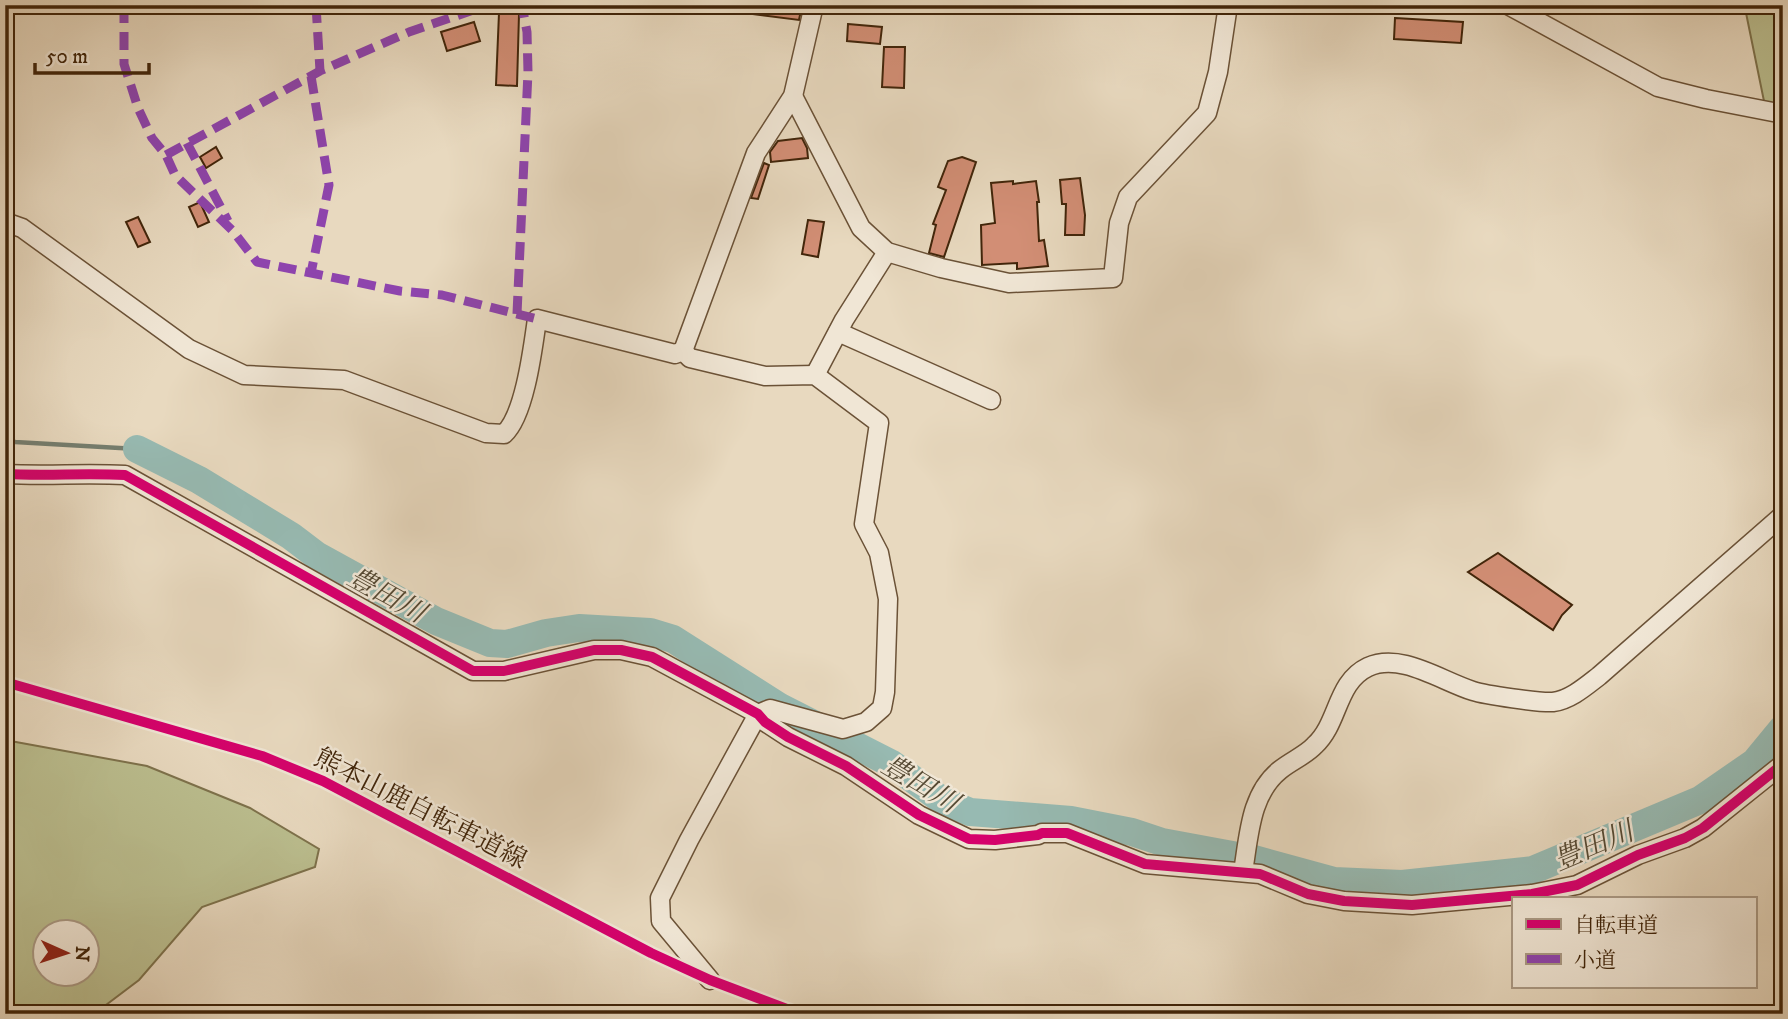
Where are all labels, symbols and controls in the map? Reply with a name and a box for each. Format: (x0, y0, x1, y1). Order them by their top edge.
scale bar (35, 32, 149, 76)
text: 50 m (46, 44, 88, 70)
water label: 豊田川 (341, 560, 434, 632)
street label: 熊本山鹿自転車道線 (309, 742, 532, 877)
water label: 豊田川 (875, 748, 968, 822)
water label: 豊田川 (1548, 813, 1642, 879)
legend (1512, 897, 1756, 988)
text: 自転車道 (1574, 913, 1658, 939)
north arrow (32, 918, 102, 988)
text: N (70, 945, 93, 963)
text: 小道 (1574, 948, 1616, 974)

